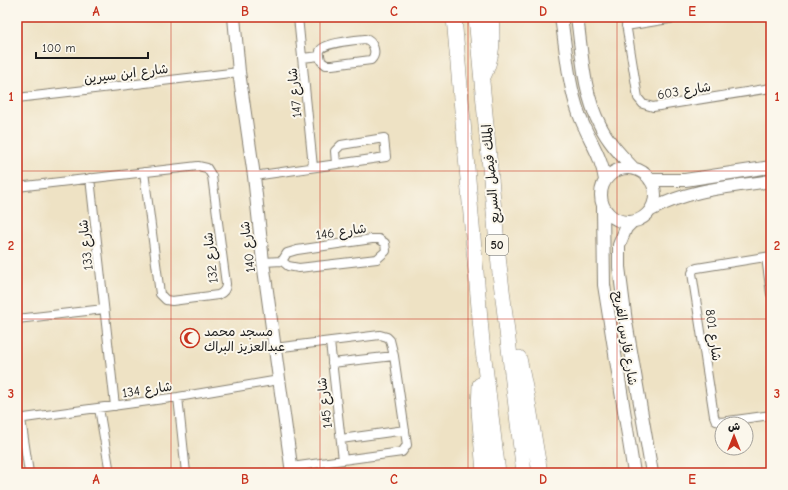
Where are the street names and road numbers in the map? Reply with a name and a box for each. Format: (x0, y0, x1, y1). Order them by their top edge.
street label: شارع ابن سيرين (83, 61, 169, 88)
street label: شارع 147 (284, 67, 307, 119)
street label: شارع 603 (656, 79, 712, 104)
street label: الملك فيصل السريع (479, 123, 505, 224)
street label: شارع 133 (75, 219, 98, 271)
street label: شارع 140 (237, 220, 260, 274)
street label: شارع 146 (315, 221, 368, 244)
street label: شارع 132 (200, 232, 223, 284)
road number: 50 (486, 235, 508, 255)
street label: شارع فارس الفريح (609, 290, 640, 387)
street label: شارع 801 (700, 308, 725, 362)
street label: شارع 145 (314, 376, 337, 429)
street label: شارع 134 (121, 379, 173, 402)

